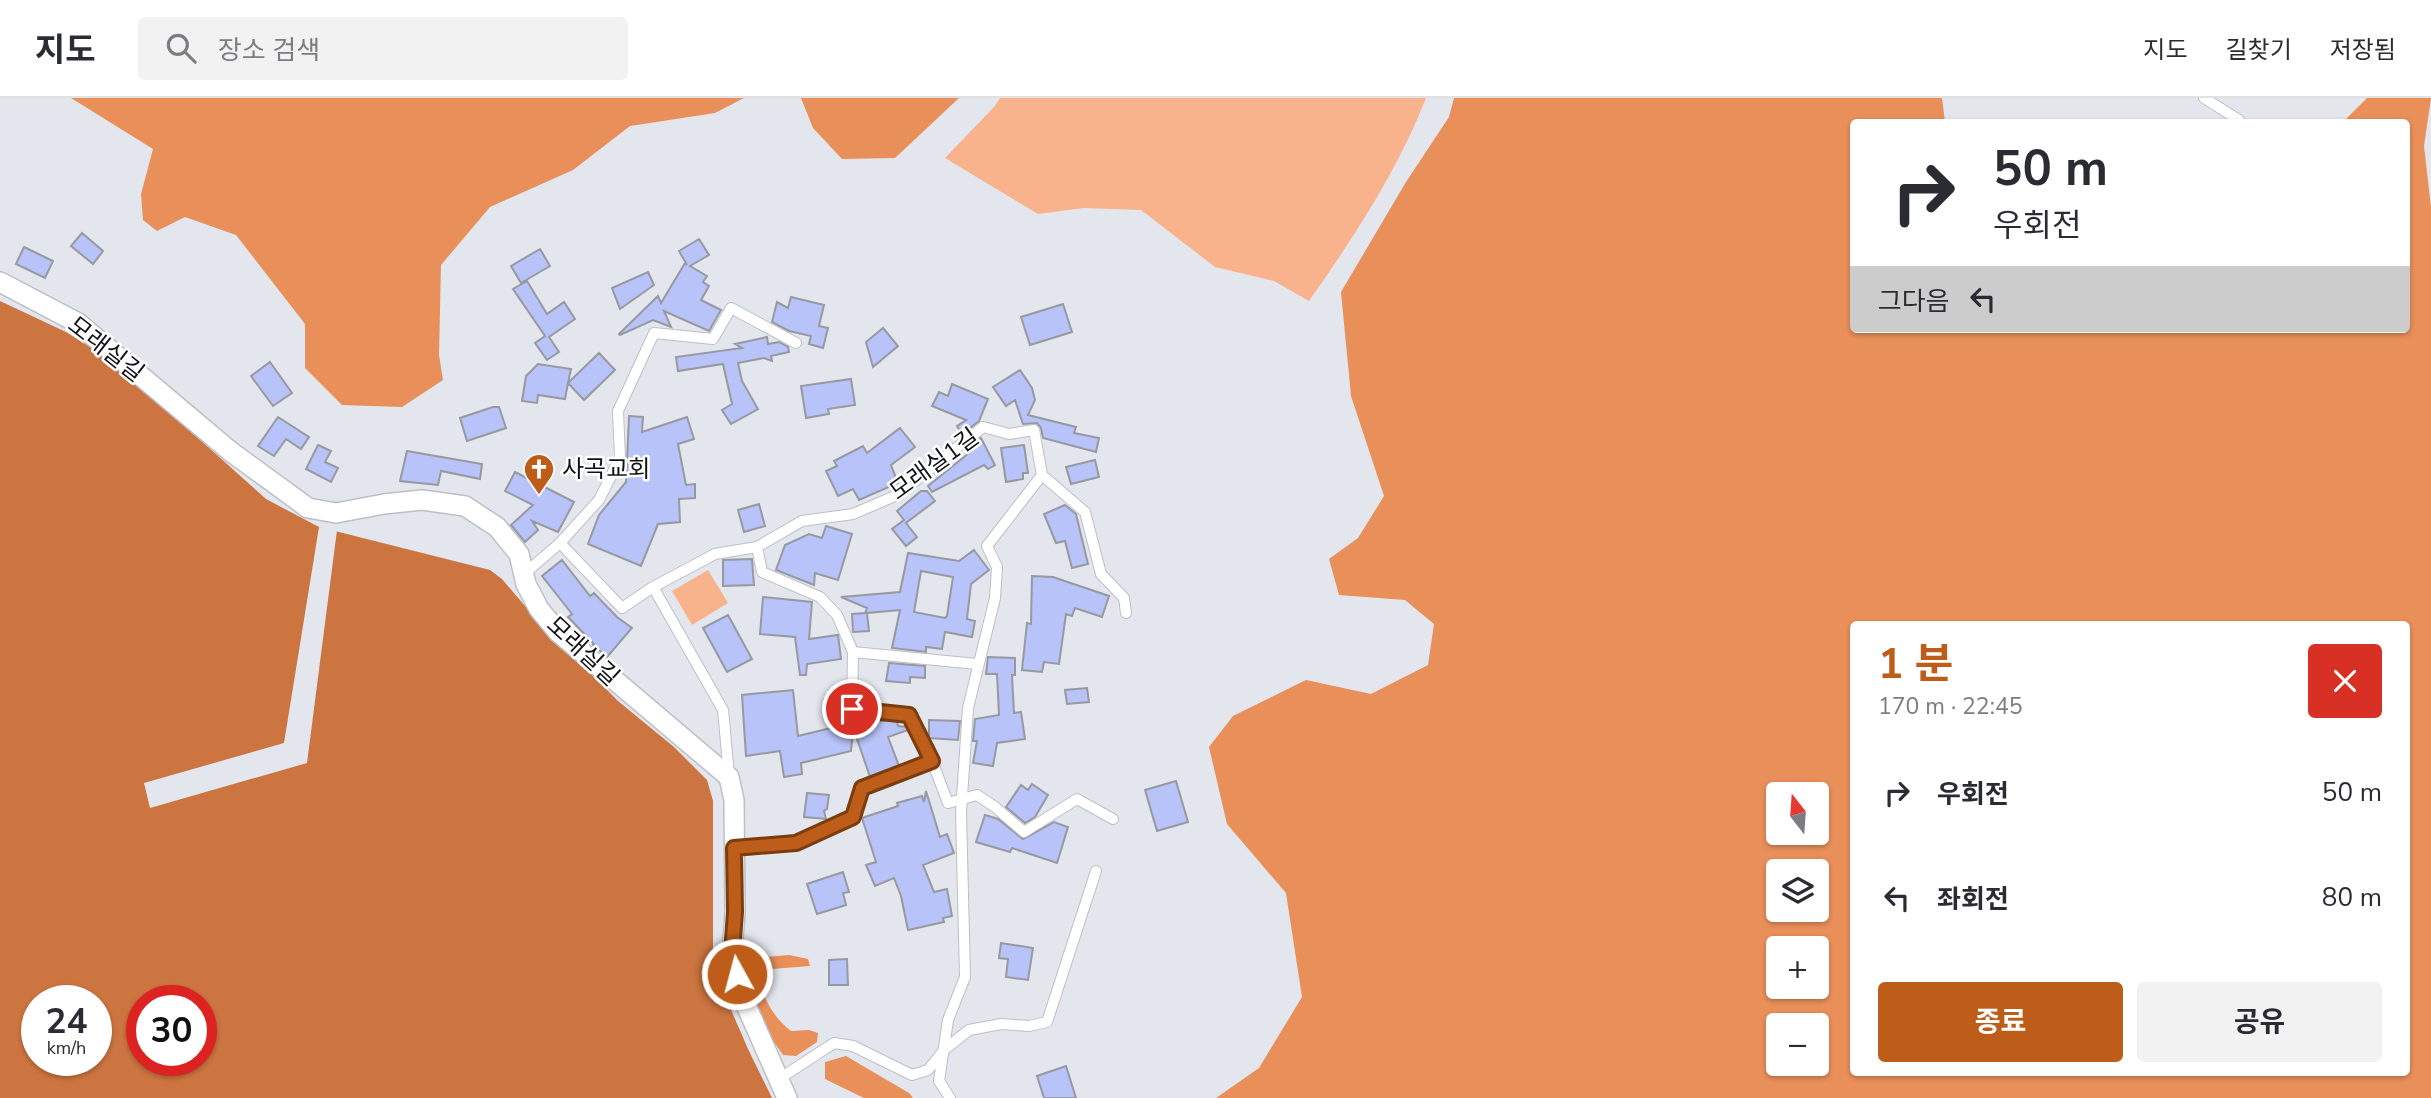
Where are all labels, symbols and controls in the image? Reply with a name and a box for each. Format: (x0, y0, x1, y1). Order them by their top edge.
search box (138, 17, 628, 80)
text: 지도 (35, 28, 96, 73)
icon: search (162, 29, 200, 67)
text: 장소 검색 (218, 33, 320, 68)
text: 지도 (2143, 34, 2188, 66)
text: 길찾기 (2226, 34, 2292, 66)
text: 저장됨 (2330, 34, 2396, 66)
text: 50 m (1993, 135, 2108, 202)
icon: right (1878, 147, 1969, 238)
text: 우회전 (1993, 204, 2081, 247)
icon: left (1964, 280, 2002, 318)
text: 그다음 (1878, 284, 1950, 319)
street label: 모래실길 (61, 309, 151, 389)
street label: 모래실1길 (883, 421, 985, 507)
church icon: 사곡교회 (522, 452, 556, 496)
place label: 사곡교회 (562, 453, 650, 485)
street label: 모래실길 (540, 609, 626, 693)
text: 1 분 (1878, 636, 1953, 693)
button: close (2308, 644, 2382, 718)
pin (822, 679, 882, 739)
icon: arrive (833, 690, 871, 728)
text: 170 m · 22:45 (1878, 691, 2023, 722)
icon: right (1878, 774, 1916, 812)
text: 50 m (2322, 775, 2382, 810)
text: 우회전 (1937, 777, 2009, 812)
north arrow (1766, 782, 1829, 845)
map controls (1766, 782, 1829, 1076)
button: layers (1766, 859, 1829, 922)
icon: left (1878, 879, 1916, 917)
text: 80 m (2322, 880, 2382, 915)
text: 좌회전 (1937, 882, 2009, 917)
button: + (1766, 936, 1829, 999)
position arrow (700, 937, 774, 1011)
button: 종료 (1878, 982, 2123, 1062)
button: 공유 (2137, 982, 2382, 1062)
speed limit sign: 30 (126, 985, 217, 1076)
text: 24 (45, 998, 88, 1045)
button: − (1766, 1013, 1829, 1076)
text: km/h (47, 1036, 86, 1060)

